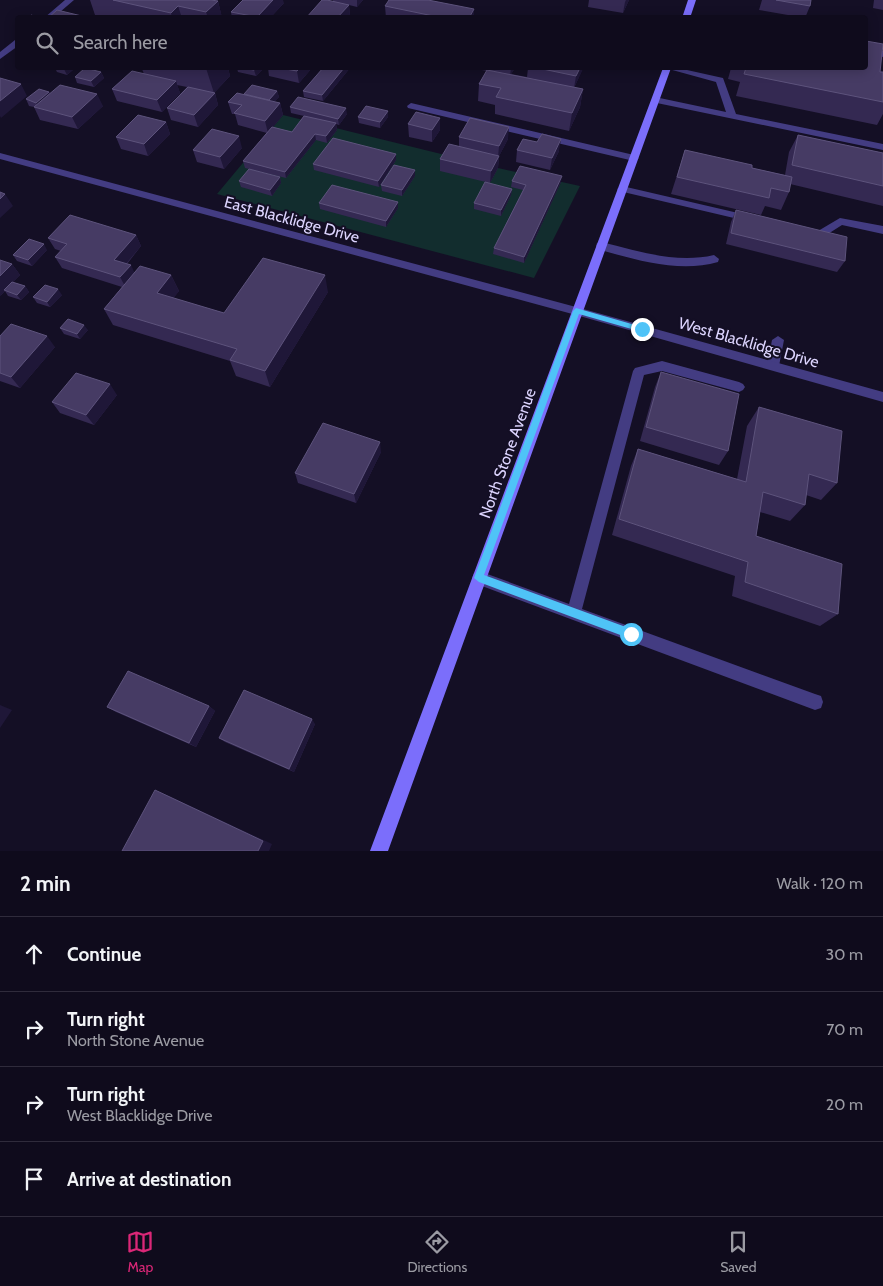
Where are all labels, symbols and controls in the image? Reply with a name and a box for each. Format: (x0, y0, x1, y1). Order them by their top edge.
search box (15, 15, 868, 70)
icon: search (33, 29, 61, 57)
text: Search here (73, 31, 167, 54)
street label: East Blacklidge Drive (222, 192, 362, 247)
street label: West Blacklidge Drive (676, 313, 821, 372)
route end (631, 318, 654, 341)
street label: North Stone Avenue (475, 385, 540, 521)
route start (620, 623, 643, 646)
text: 2 min (20, 871, 71, 896)
text: Walk · 120 m (776, 874, 863, 893)
icon: ahead (20, 940, 48, 968)
text: Continue (67, 943, 141, 966)
text: 30 m (826, 945, 863, 964)
text: Turn right (67, 1008, 145, 1031)
icon: right (20, 1015, 48, 1043)
text: 70 m (826, 1020, 863, 1039)
text: North Stone Avenue (67, 1031, 204, 1050)
text: Turn right (67, 1083, 145, 1106)
icon: right (20, 1090, 48, 1118)
text: 20 m (826, 1095, 863, 1114)
text: West Blacklidge Drive (67, 1106, 212, 1125)
icon: arrive (20, 1165, 48, 1193)
text: Arrive at destination (67, 1168, 231, 1191)
tab: Map (126, 1228, 154, 1276)
tab: Directions (407, 1228, 467, 1276)
tab: Saved (720, 1228, 757, 1276)

